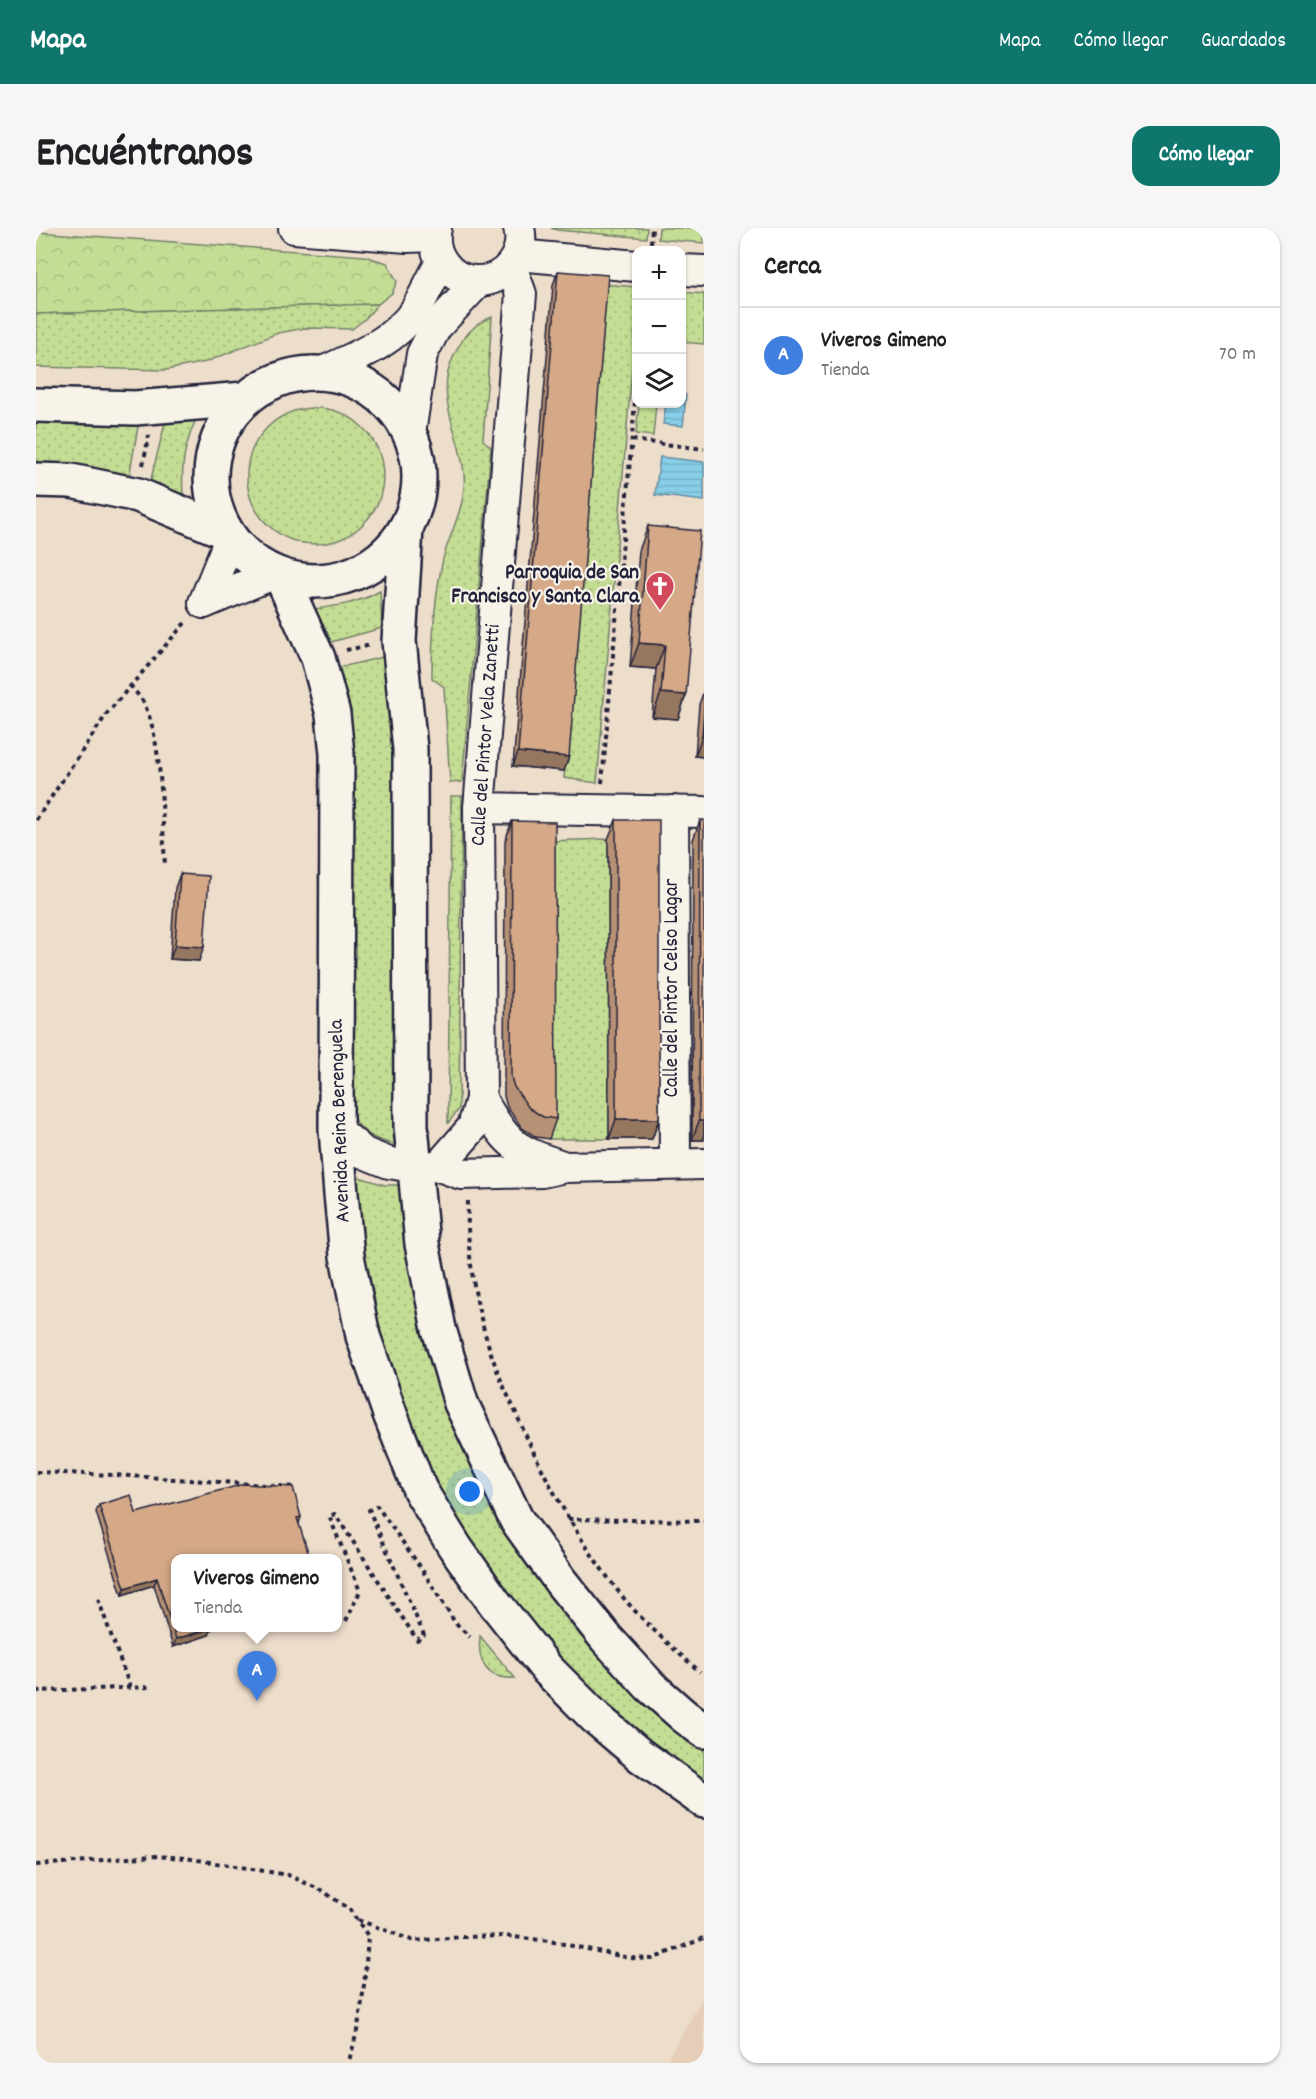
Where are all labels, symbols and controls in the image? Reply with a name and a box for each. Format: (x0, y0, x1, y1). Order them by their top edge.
text: Mapa (30, 22, 86, 62)
text: Mapa (999, 27, 1041, 57)
text: Cómo llegar (1074, 27, 1168, 57)
text: Guardados (1201, 27, 1286, 57)
text: Encuéntranos (36, 126, 254, 186)
button: Cómo llegar (1132, 126, 1280, 186)
map controls (632, 246, 686, 408)
button: + (632, 246, 686, 300)
text: Cerca (764, 249, 821, 286)
button: − (632, 300, 686, 354)
text: Viveros Gimeno (821, 326, 947, 357)
text: A (778, 341, 789, 369)
text: 70 m (1219, 341, 1256, 369)
button: layers (632, 354, 686, 408)
text: Tienda (821, 357, 869, 385)
place label: Parroquia de San Francisco y Santa Clara (451, 559, 640, 613)
church icon: Parroquia de San Francisco y Santa Clara (644, 570, 676, 612)
street label: Calle del Pintor Vela Zanetti (464, 623, 510, 847)
street label: Calle del Pintor Celso Lagar (658, 878, 688, 1097)
street label: Avenida Reina Berenguela (322, 1018, 360, 1223)
your location (455, 1477, 484, 1506)
popup (171, 1554, 342, 1632)
text: Viveros Gimeno (194, 1564, 319, 1595)
text: Tienda (194, 1595, 242, 1623)
pin: A (238, 1652, 276, 1701)

